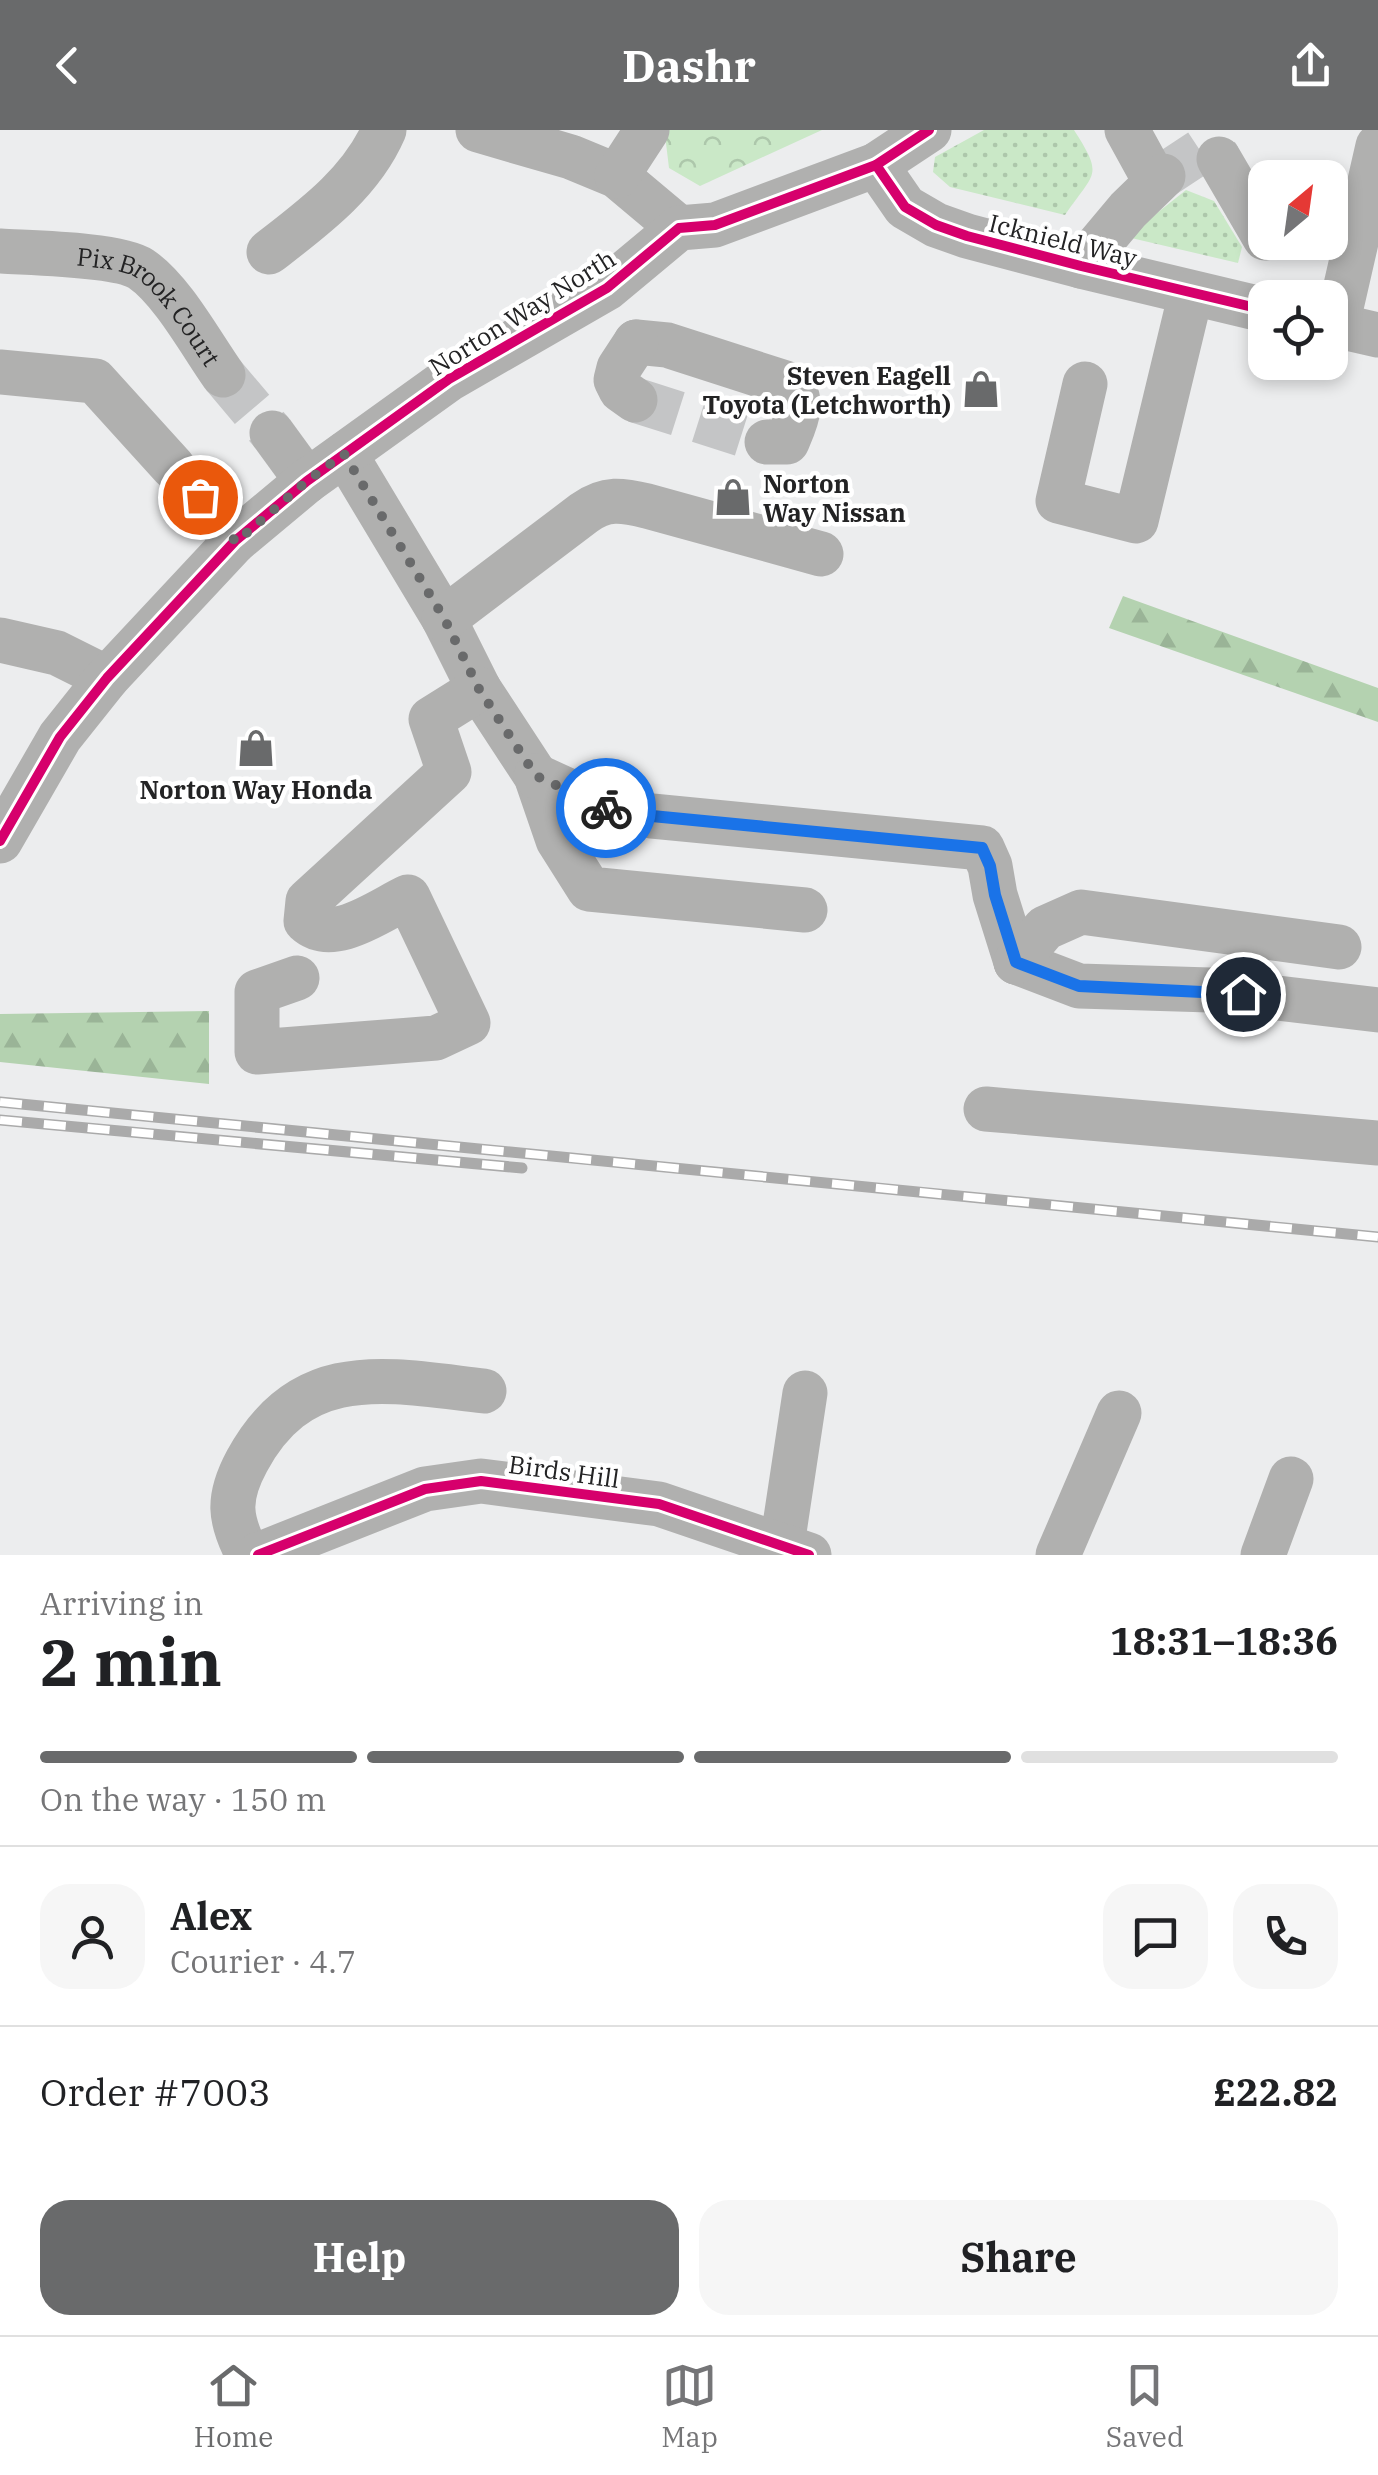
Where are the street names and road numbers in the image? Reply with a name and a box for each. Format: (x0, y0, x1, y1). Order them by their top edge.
street label: Icknield Way (986, 206, 1141, 274)
street label: Pix Brook Court (75, 239, 229, 372)
street label: Norton Way North (423, 241, 621, 383)
street label: Birds Hill (507, 1447, 621, 1495)

